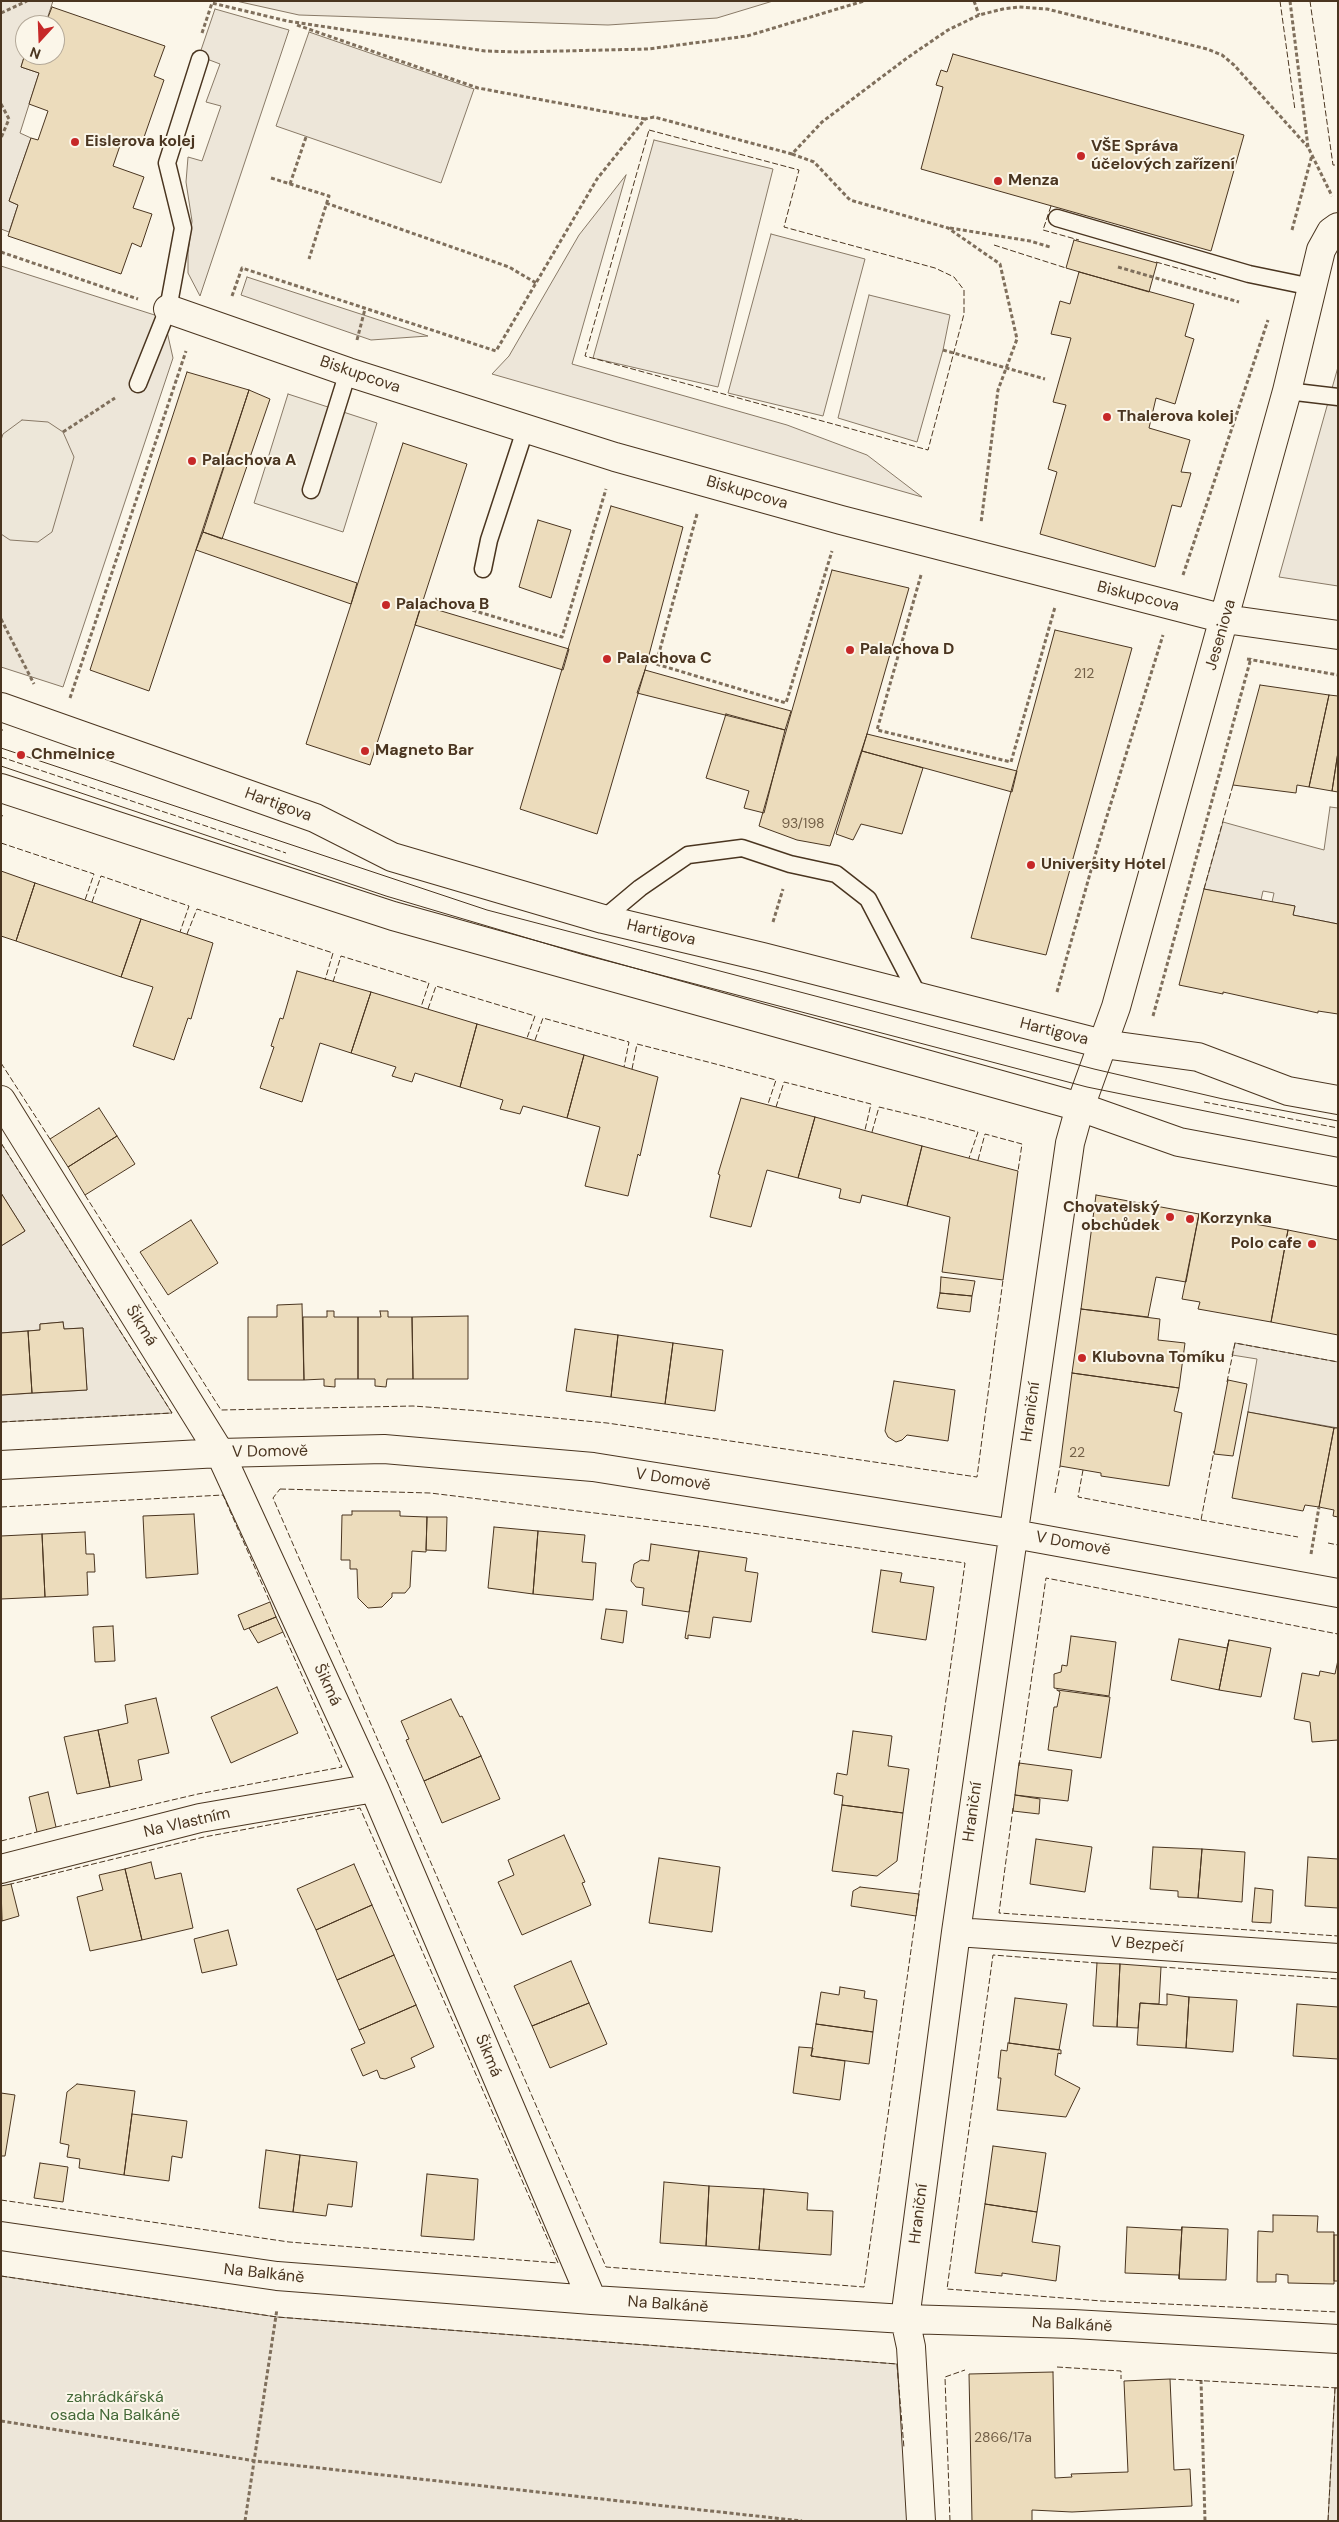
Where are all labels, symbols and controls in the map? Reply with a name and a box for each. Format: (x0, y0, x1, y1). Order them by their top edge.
north arrow (15, 15, 65, 65)
text: N (27, 43, 43, 63)
place label: Eislerova kolej (85, 132, 195, 152)
marker: Eislerova kolej (69, 136, 81, 148)
place label: VŠE Správa účelových zařízení (1091, 137, 1235, 175)
marker: VŠE Správa účelových zařízení (1075, 150, 1087, 162)
place label: Menza (1008, 171, 1059, 191)
marker: Menza (992, 175, 1004, 187)
street label: Biskupcova (317, 352, 403, 398)
place label: Thalerova kolej (1117, 407, 1234, 427)
marker: Thalerova kolej (1101, 411, 1113, 423)
place label: Palachova A (202, 451, 296, 471)
marker: Palachova A (186, 455, 198, 467)
street label: Biskupcova (704, 472, 790, 514)
street label: Biskupcova (1095, 578, 1181, 616)
place label: Palachova B (396, 595, 489, 615)
street label: Jeseniova (1202, 597, 1240, 673)
marker: Palachova B (380, 599, 392, 611)
place label: Palachova D (860, 640, 954, 660)
marker: Palachova D (844, 644, 856, 656)
place label: Palachova C (617, 649, 712, 669)
marker: Palachova C (601, 653, 613, 665)
house number: 212 (1074, 666, 1094, 682)
place label: Magneto Bar (375, 741, 474, 761)
place label: Chmelnice (31, 745, 115, 765)
marker: Magneto Bar (359, 745, 371, 757)
marker: Chmelnice (15, 749, 27, 761)
street label: Hartigova (242, 784, 314, 826)
house number: 93/198 (781, 816, 825, 832)
place label: University Hotel (1041, 855, 1166, 875)
marker: University Hotel (1025, 859, 1037, 871)
street label: Hartigova (625, 916, 697, 950)
street label: Hartigova (1018, 1014, 1090, 1050)
place label: Chovatelský obchůdek (1063, 1198, 1160, 1236)
place label: Korzynka (1200, 1209, 1272, 1229)
marker: Chovatelský obchůdek (1164, 1211, 1176, 1223)
marker: Korzynka (1184, 1213, 1196, 1225)
place label: Polo cafe (1231, 1234, 1302, 1254)
marker: Polo cafe (1306, 1238, 1318, 1250)
street label: Šikmá (121, 1302, 161, 1350)
place label: Klubovna Tomíku (1092, 1348, 1225, 1368)
marker: Klubovna Tomíku (1076, 1352, 1088, 1364)
street label: Hraniční (1017, 1381, 1045, 1443)
street label: V Domově (232, 1442, 308, 1462)
house number: 22 (1069, 1445, 1085, 1461)
street label: V Domově (634, 1465, 712, 1495)
street label: V Domově (1034, 1528, 1112, 1560)
street label: Šikmá (309, 1661, 345, 1709)
street label: Hraniční (959, 1781, 987, 1843)
street label: Na Vlastním (142, 1804, 232, 1842)
street label: V Bezpečí (1110, 1933, 1184, 1957)
street label: Šikmá (471, 2032, 505, 2080)
street label: Hraniční (906, 2183, 932, 2245)
street label: Na Balkáně (223, 2260, 305, 2288)
street label: Na Balkáně (627, 2293, 709, 2317)
street label: Na Balkáně (1031, 2313, 1113, 2337)
park label: zahrádkářská osada Na Balkáně (50, 2388, 180, 2426)
house number: 2866/17a (974, 2430, 1032, 2446)

